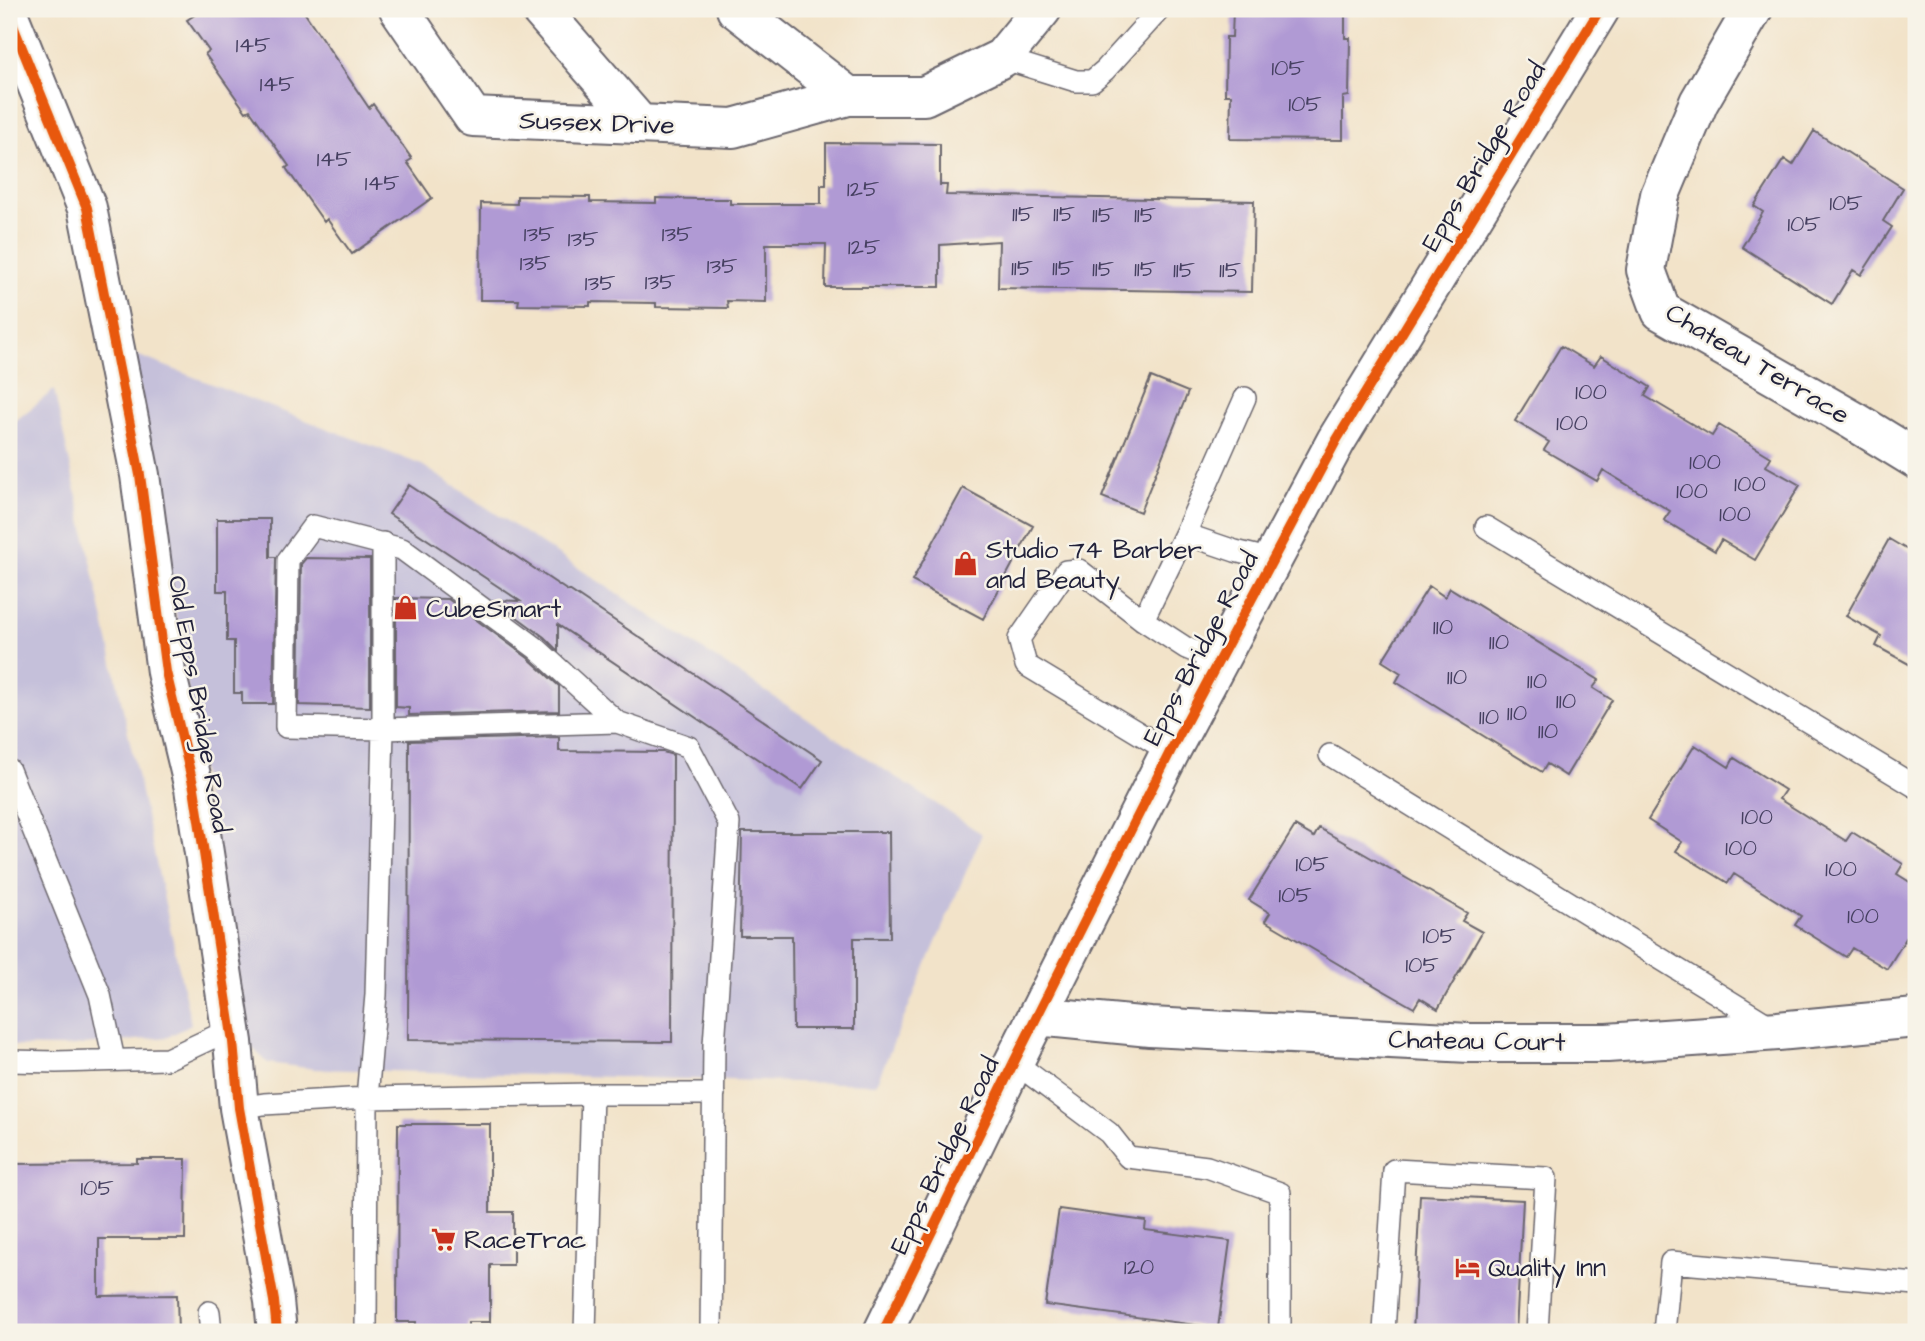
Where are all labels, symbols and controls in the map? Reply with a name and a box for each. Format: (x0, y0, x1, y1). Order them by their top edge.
house number: 145 (236, 29, 270, 61)
house number: 105 (1271, 52, 1305, 84)
street label: Epps Bridge Road (1413, 55, 1556, 259)
house number: 145 (260, 68, 294, 100)
house number: 105 (1288, 88, 1322, 120)
street label: Sussex Drive (519, 102, 675, 144)
house number: 145 (317, 143, 351, 175)
house number: 145 (365, 167, 399, 199)
house number: 125 (847, 173, 879, 205)
house number: 105 (1829, 187, 1863, 219)
house number: 115 (1012, 198, 1034, 230)
house number: 115 (1053, 198, 1075, 230)
house number: 115 (1092, 199, 1114, 231)
house number: 115 (1134, 199, 1156, 231)
house number: 105 (1787, 208, 1821, 240)
house number: 135 (524, 218, 554, 250)
house number: 135 (662, 218, 692, 250)
house number: 135 (568, 223, 598, 255)
house number: 125 (848, 231, 880, 263)
house number: 135 (520, 247, 550, 279)
house number: 135 (707, 250, 737, 282)
house number: 115 (1011, 252, 1033, 284)
house number: 115 (1052, 252, 1074, 284)
house number: 115 (1092, 253, 1114, 285)
house number: 115 (1134, 253, 1156, 285)
house number: 115 (1173, 254, 1195, 286)
house number: 115 (1219, 254, 1241, 286)
house number: 135 (645, 266, 675, 298)
house number: 135 (585, 267, 615, 299)
street label: Chateau Terrace (1659, 295, 1856, 433)
house number: 100 (1575, 376, 1607, 408)
house number: 100 (1556, 407, 1588, 439)
house number: 100 (1689, 446, 1721, 478)
house number: 100 (1734, 468, 1766, 500)
house number: 100 (1676, 475, 1708, 507)
house number: 100 (1719, 498, 1751, 530)
place label: Studio 74 Barber and Beauty (986, 532, 1202, 600)
street label: Epps Bridge Road (1134, 545, 1269, 753)
shop icon: Studio 74 Barber and Beauty (952, 550, 980, 578)
street label: Old Epps Bridge Road (157, 573, 239, 836)
place label: CubeSmart (426, 591, 562, 627)
shop icon: CubeSmart (392, 594, 420, 622)
house number: 110 (1433, 611, 1453, 643)
house number: 110 (1489, 626, 1509, 658)
house number: 110 (1447, 661, 1467, 693)
house number: 110 (1527, 665, 1547, 697)
house number: 110 (1556, 685, 1576, 717)
house number: 110 (1507, 697, 1527, 729)
house number: 110 (1479, 701, 1499, 733)
house number: 110 (1538, 715, 1558, 747)
house number: 100 (1741, 801, 1773, 833)
house number: 100 (1725, 832, 1757, 864)
house number: 105 (1295, 848, 1329, 880)
house number: 100 (1825, 853, 1857, 885)
house number: 105 (1278, 879, 1312, 911)
house number: 100 (1847, 900, 1879, 932)
house number: 105 (1422, 920, 1456, 952)
house number: 105 (1405, 949, 1439, 981)
street label: Chateau Court (1388, 1021, 1566, 1061)
street label: Epps Bridge Road (881, 1051, 1010, 1261)
house number: 105 (80, 1172, 114, 1204)
place label: RaceTrac (464, 1222, 587, 1258)
supermarket icon: RaceTrac (430, 1225, 458, 1253)
place label: Quality Inn (1488, 1250, 1606, 1288)
house number: 120 (1124, 1251, 1154, 1283)
hotel icon: Quality Inn (1454, 1253, 1482, 1281)

